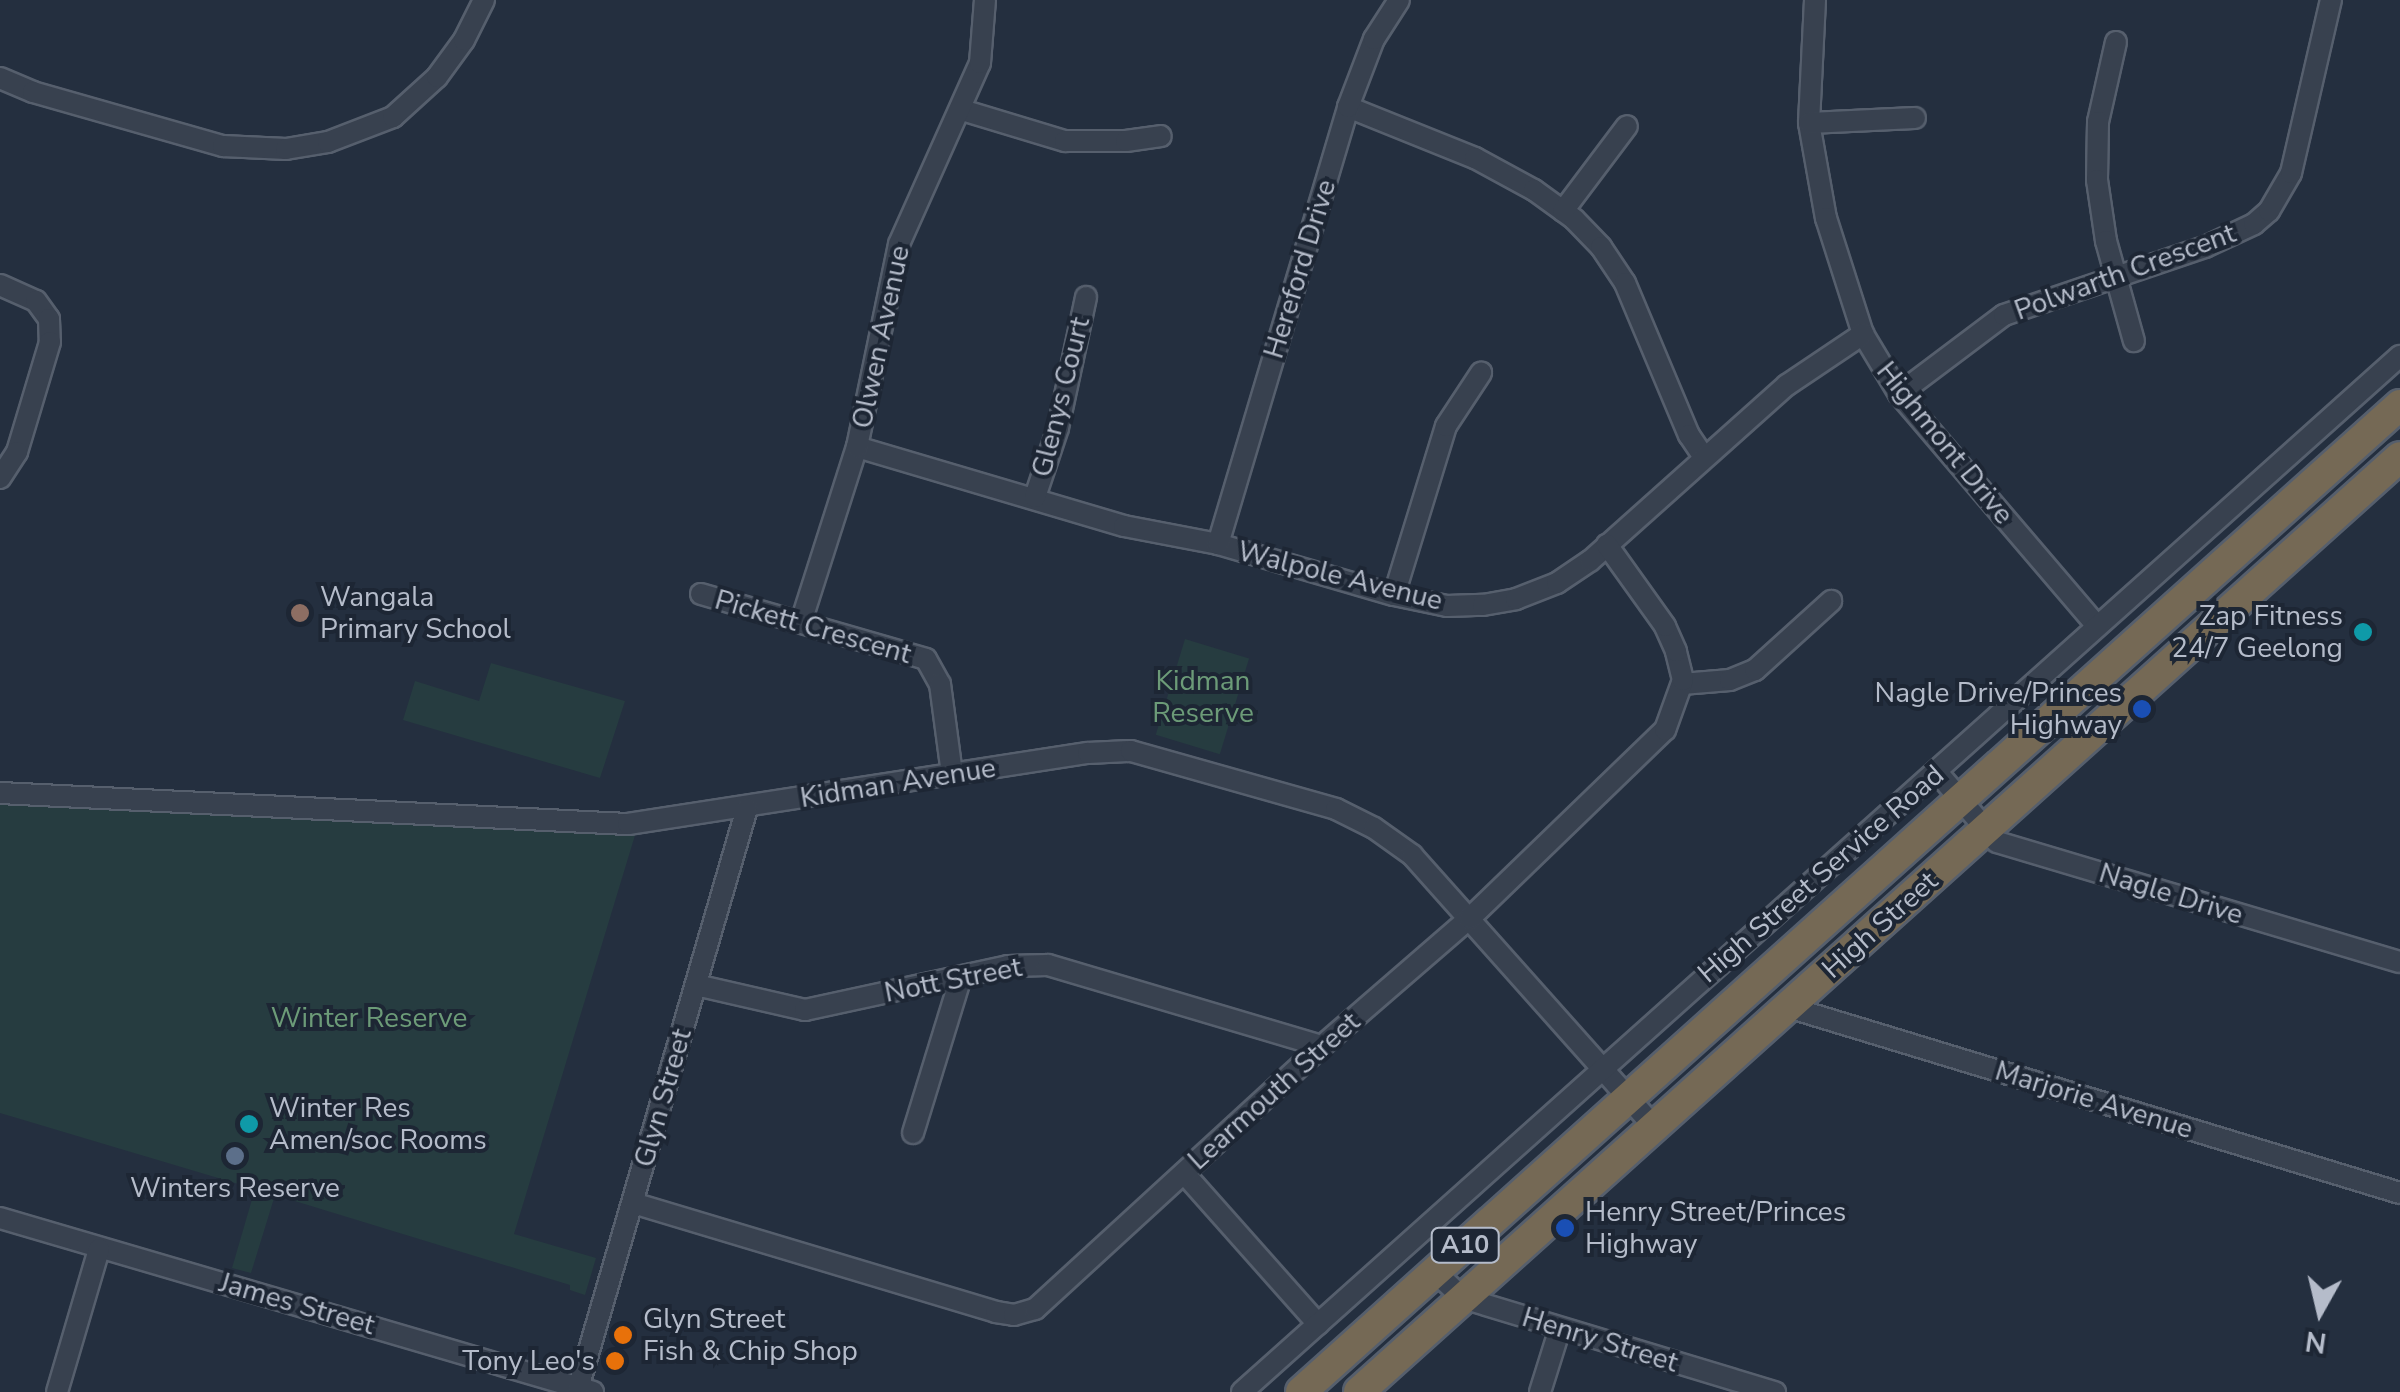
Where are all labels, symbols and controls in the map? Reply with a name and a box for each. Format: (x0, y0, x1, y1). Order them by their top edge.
street label: Hereford Drive (1257, 176, 1343, 362)
street label: Polwarth Crescent (2010, 216, 2240, 328)
street label: Olwen Avenue (845, 243, 917, 431)
street label: Glenys Court (1025, 314, 1097, 480)
street label: Highmont Drive (1869, 355, 2021, 531)
street label: Walpole Avenue (1234, 534, 1446, 618)
place label: Wangala Primary School (320, 580, 511, 646)
street label: Pickett Crescent (711, 583, 915, 671)
place label: Zap Fitness 24/7 Geelong (2171, 599, 2343, 665)
marker: Wangala Primary School (289, 602, 311, 624)
marker: Zap Fitness 24/7 Geelong (2352, 621, 2374, 643)
park label: Kidman Reserve (1152, 664, 1254, 730)
place label: Nagle Drive/Princes Highway (1874, 676, 2122, 742)
marker: Nagle Drive/Princes Highway (2131, 698, 2153, 720)
street label: Kidman Avenue (798, 751, 998, 815)
street label: High Street Service Road (1691, 758, 1951, 990)
street label: Nagle Drive (2095, 856, 2247, 932)
street label: High Street (1815, 864, 1945, 986)
street label: Nott Street (882, 950, 1024, 1010)
park label: Winter Reserve (271, 1001, 467, 1035)
street label: Learmouth Street (1181, 1005, 1367, 1177)
street label: Glyn Street (627, 1025, 699, 1171)
street label: Marjorie Avenue (1991, 1054, 2197, 1146)
place label: Winter Res Amen/soc Rooms (269, 1091, 487, 1157)
marker: Winter Res Amen/soc Rooms (238, 1113, 260, 1135)
marker: Winters Reserve (224, 1145, 246, 1167)
place label: Winters Reserve (130, 1171, 340, 1205)
place label: Henry Street/Princes Highway (1585, 1195, 1846, 1261)
marker: Henry Street/Princes Highway (1554, 1217, 1576, 1239)
road number: A10 (1430, 1225, 1500, 1265)
north arrow (2270, 1262, 2370, 1362)
street label: James Street (216, 1266, 378, 1342)
street label: Henry Street (1518, 1300, 1682, 1380)
place label: Glyn Street Fish & Chip Shop (643, 1302, 858, 1368)
text: N (2303, 1321, 2329, 1362)
marker: Glyn Street Fish & Chip Shop (612, 1324, 634, 1346)
place label: Tony Leo's (462, 1344, 595, 1378)
marker: Tony Leo's (604, 1350, 626, 1372)

